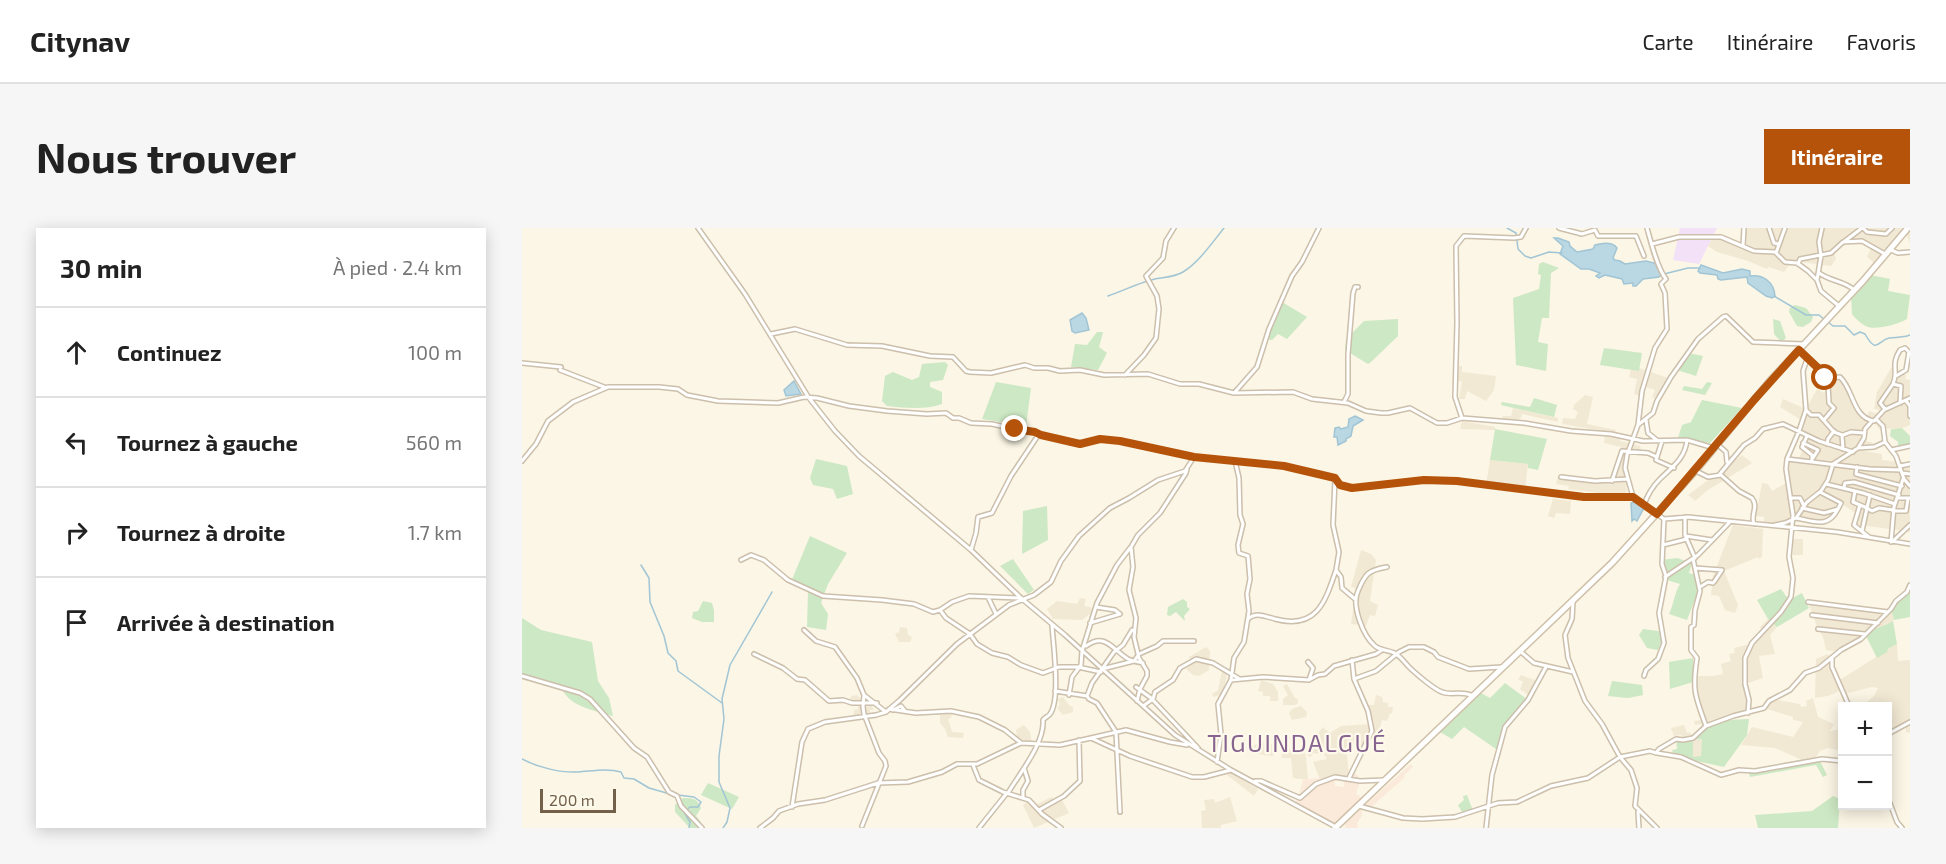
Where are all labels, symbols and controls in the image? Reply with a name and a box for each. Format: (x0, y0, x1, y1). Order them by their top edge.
text: Citynav (30, 24, 130, 58)
text: Carte (1642, 29, 1694, 54)
text: Itinéraire (1727, 29, 1813, 54)
text: Favoris (1846, 29, 1916, 54)
button: Itinéraire (1764, 129, 1910, 184)
text: Nous trouver (36, 131, 296, 181)
text: 30 min (60, 252, 142, 283)
text: À pied · 2.4 km (333, 255, 462, 279)
icon: ahead (60, 336, 93, 369)
text: Continuez (117, 339, 221, 365)
text: 100 m (408, 340, 462, 364)
route start (1811, 364, 1837, 390)
route end (1001, 415, 1027, 441)
icon: left (60, 426, 93, 459)
text: Tournez à gauche (117, 429, 298, 455)
text: 560 m (406, 430, 462, 454)
icon: right (60, 516, 93, 549)
text: Tournez à droite (117, 519, 286, 545)
text: 1.7 km (408, 520, 462, 544)
icon: arrive (60, 606, 93, 639)
text: Arrivée à destination (117, 609, 335, 635)
map controls (1838, 702, 1892, 810)
button: + (1838, 702, 1892, 756)
district label: TIGUINDALGUÉ (1207, 728, 1387, 757)
button: − (1838, 756, 1892, 810)
scale bar (540, 786, 616, 814)
text: 200 m (549, 790, 595, 809)

